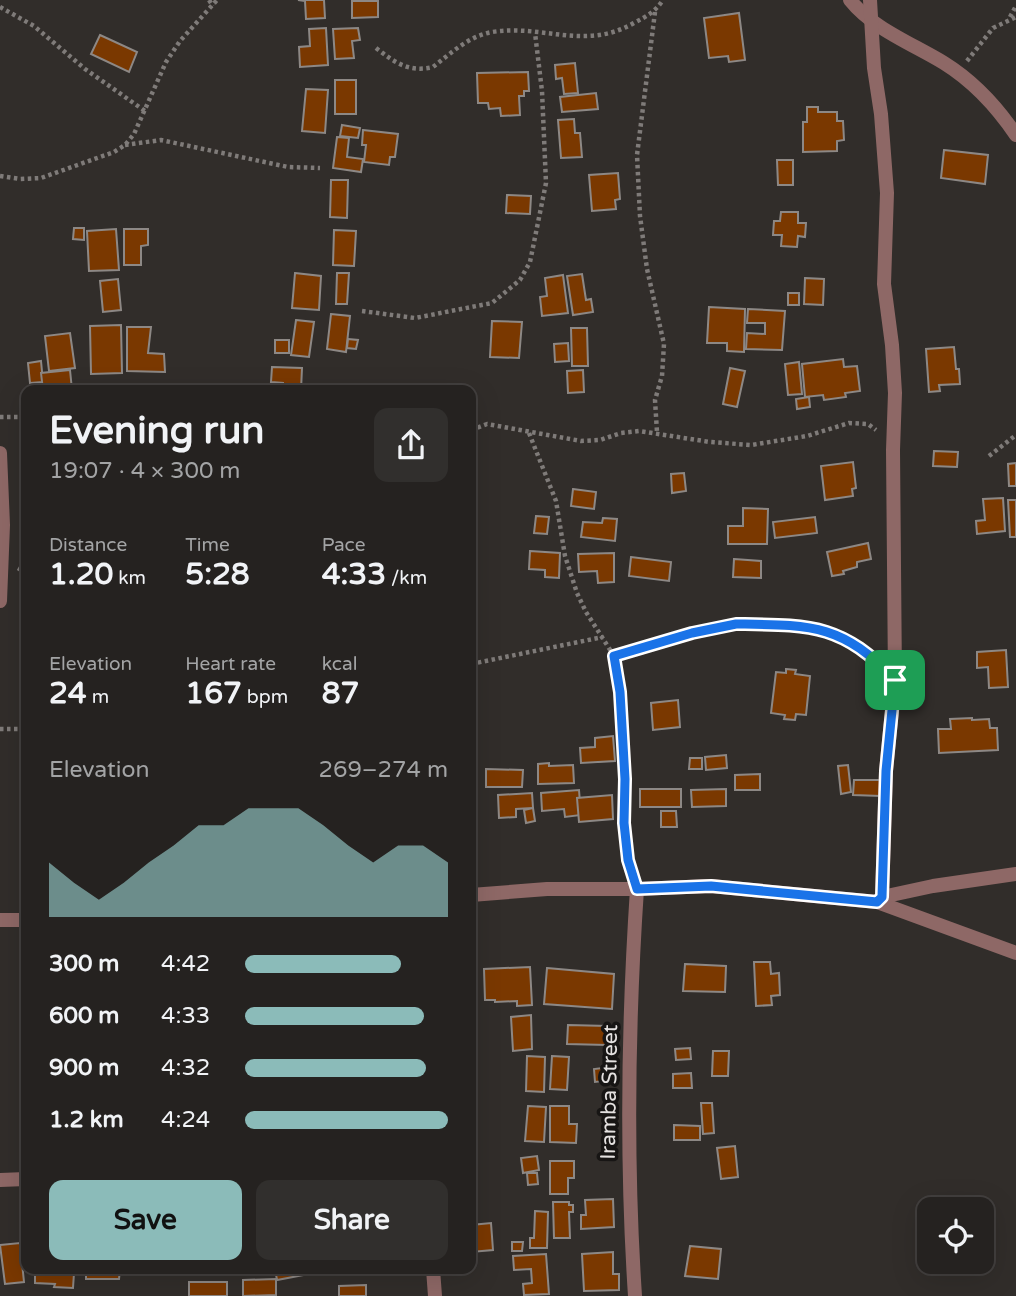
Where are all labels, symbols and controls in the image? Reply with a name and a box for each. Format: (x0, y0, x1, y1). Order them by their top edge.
text: Evening run (49, 408, 264, 454)
button: share (374, 408, 448, 482)
text: 19:07 · 4 × 300 m (49, 457, 240, 485)
text: Distance (49, 534, 127, 556)
text: Time (185, 534, 230, 556)
text: Pace (322, 534, 365, 556)
text: 1.20 (49, 556, 113, 593)
text: 5:28 (185, 556, 250, 593)
text: 4:33 (322, 556, 386, 593)
text: km (113, 567, 146, 589)
text: /km (386, 567, 427, 589)
pin (865, 650, 925, 710)
text: Elevation (49, 653, 132, 675)
text: Heart rate (185, 653, 276, 675)
text: kcal (322, 653, 357, 675)
icon: arrive (876, 661, 914, 699)
text: 24 (49, 675, 87, 712)
text: 167 (185, 675, 242, 712)
text: 87 (322, 675, 359, 712)
text: m (87, 686, 109, 708)
text: bpm (242, 686, 288, 708)
text: Elevation (49, 756, 150, 784)
text: 269–274 m (319, 756, 448, 784)
text: 300 m (49, 950, 119, 978)
text: 4:42 (161, 950, 210, 978)
text: 600 m (49, 1002, 119, 1030)
text: 4:33 (161, 1002, 210, 1030)
street label: Iramba Street (596, 1024, 623, 1160)
text: 900 m (49, 1054, 119, 1082)
text: 4:32 (161, 1054, 210, 1082)
text: 1.2 km (49, 1106, 124, 1134)
text: 4:24 (161, 1106, 210, 1134)
button: Save (49, 1180, 242, 1260)
button: Share (256, 1180, 448, 1260)
map controls (917, 1197, 994, 1274)
button: locate (917, 1197, 994, 1274)

